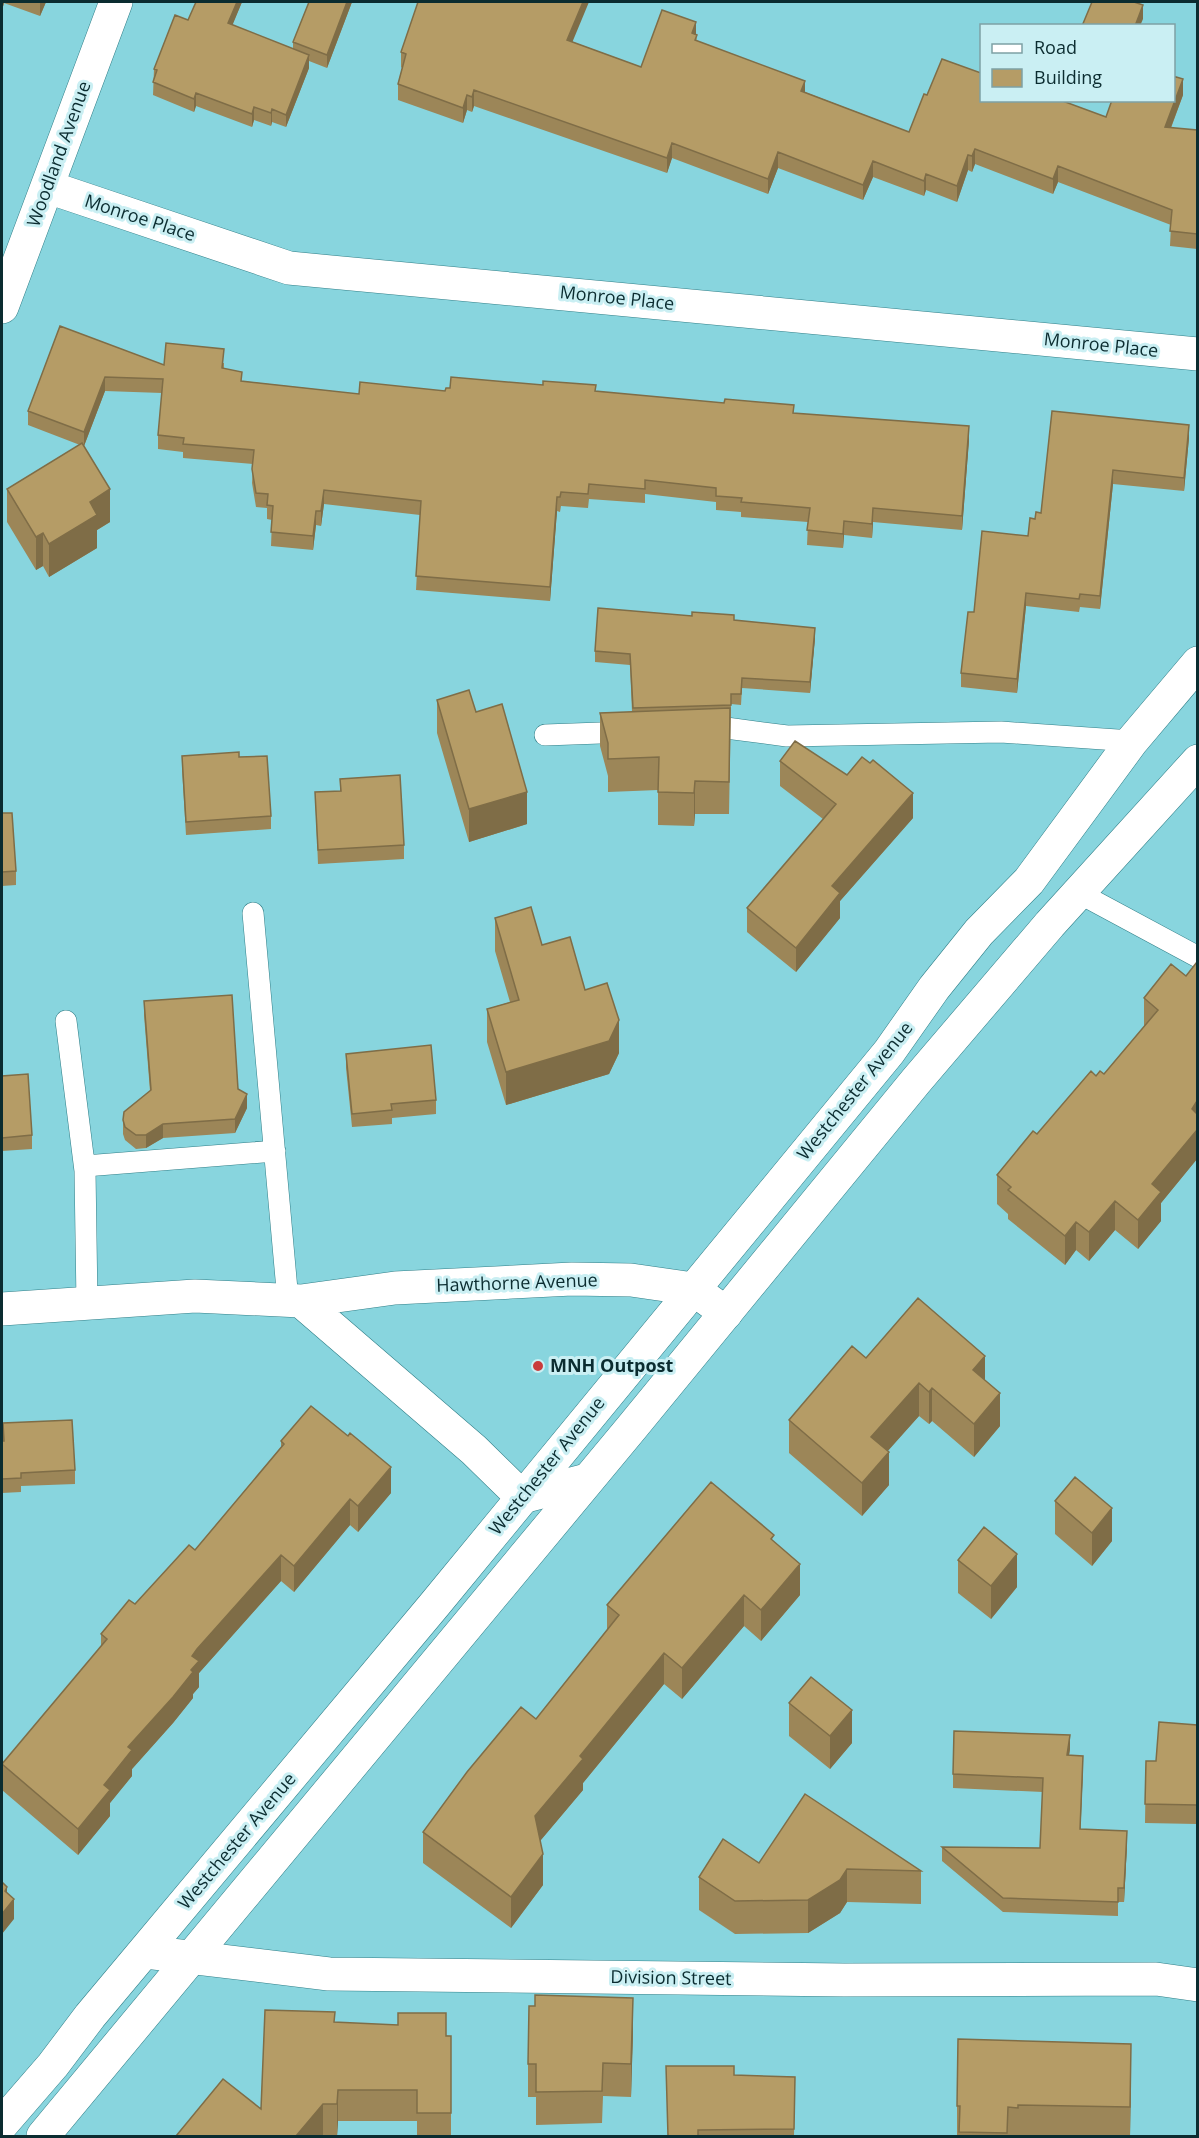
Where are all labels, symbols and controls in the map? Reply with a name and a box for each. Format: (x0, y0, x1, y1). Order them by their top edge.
legend (980, 24, 1175, 102)
text: Road (1034, 35, 1077, 59)
text: Building (1034, 65, 1102, 89)
street label: Woodland Avenue (21, 78, 96, 230)
street label: Monroe Place (82, 188, 199, 246)
street label: Monroe Place (559, 279, 676, 315)
street label: Monroe Place (1043, 326, 1160, 362)
street label: Westchester Avenue (791, 1016, 917, 1164)
street label: Hawthorne Avenue (436, 1267, 598, 1297)
place label: MNH Outpost (550, 1353, 674, 1377)
marker: MNH Outpost (531, 1359, 545, 1373)
street label: Westchester Avenue (483, 1391, 609, 1539)
street label: Westchester Avenue (172, 1767, 300, 1914)
street label: Division Street (610, 1964, 732, 1990)

